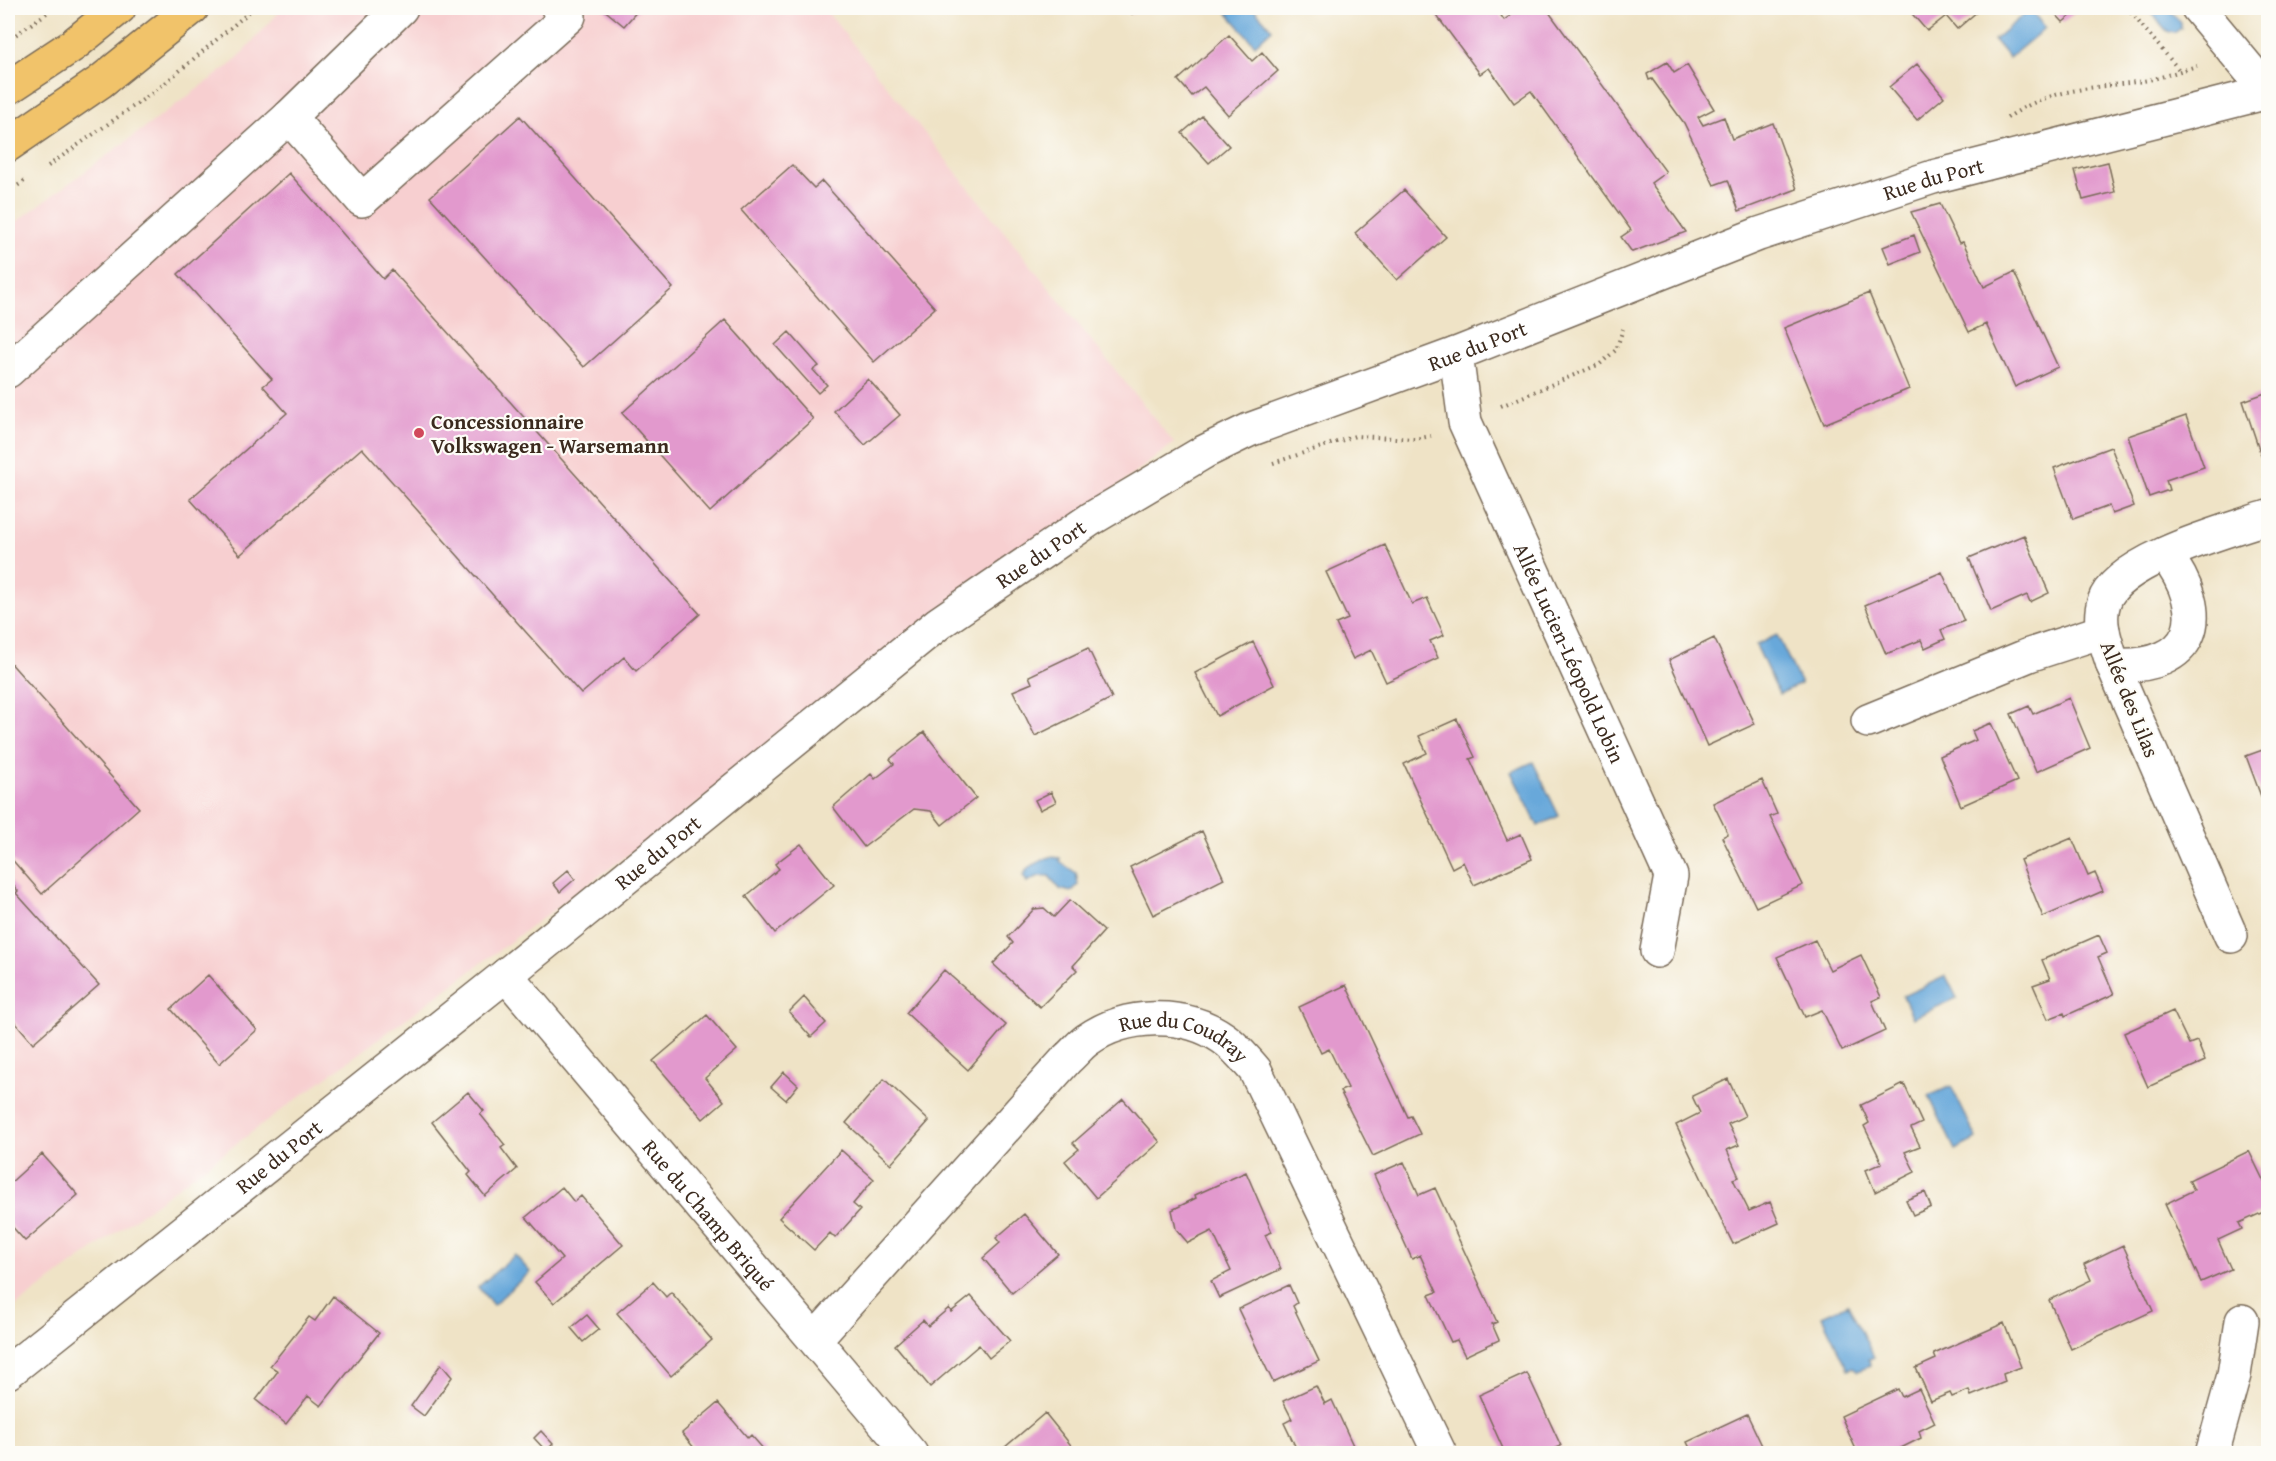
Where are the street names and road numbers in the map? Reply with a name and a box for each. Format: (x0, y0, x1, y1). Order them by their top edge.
street label: Rue du Port (1879, 149, 1987, 208)
street label: Rue du Port (1424, 312, 1532, 378)
street label: Rue du Port (989, 511, 1092, 595)
street label: Allée Lucien-Léopold Lobin (1506, 538, 1633, 768)
street label: Allée des Lilas (2093, 636, 2167, 762)
street label: Rue du Port (608, 807, 708, 897)
street label: Rue du Coudray (1115, 1003, 1257, 1070)
street label: Rue du Port (229, 1112, 329, 1201)
street label: Rue du Champ Briqué (635, 1132, 782, 1298)

